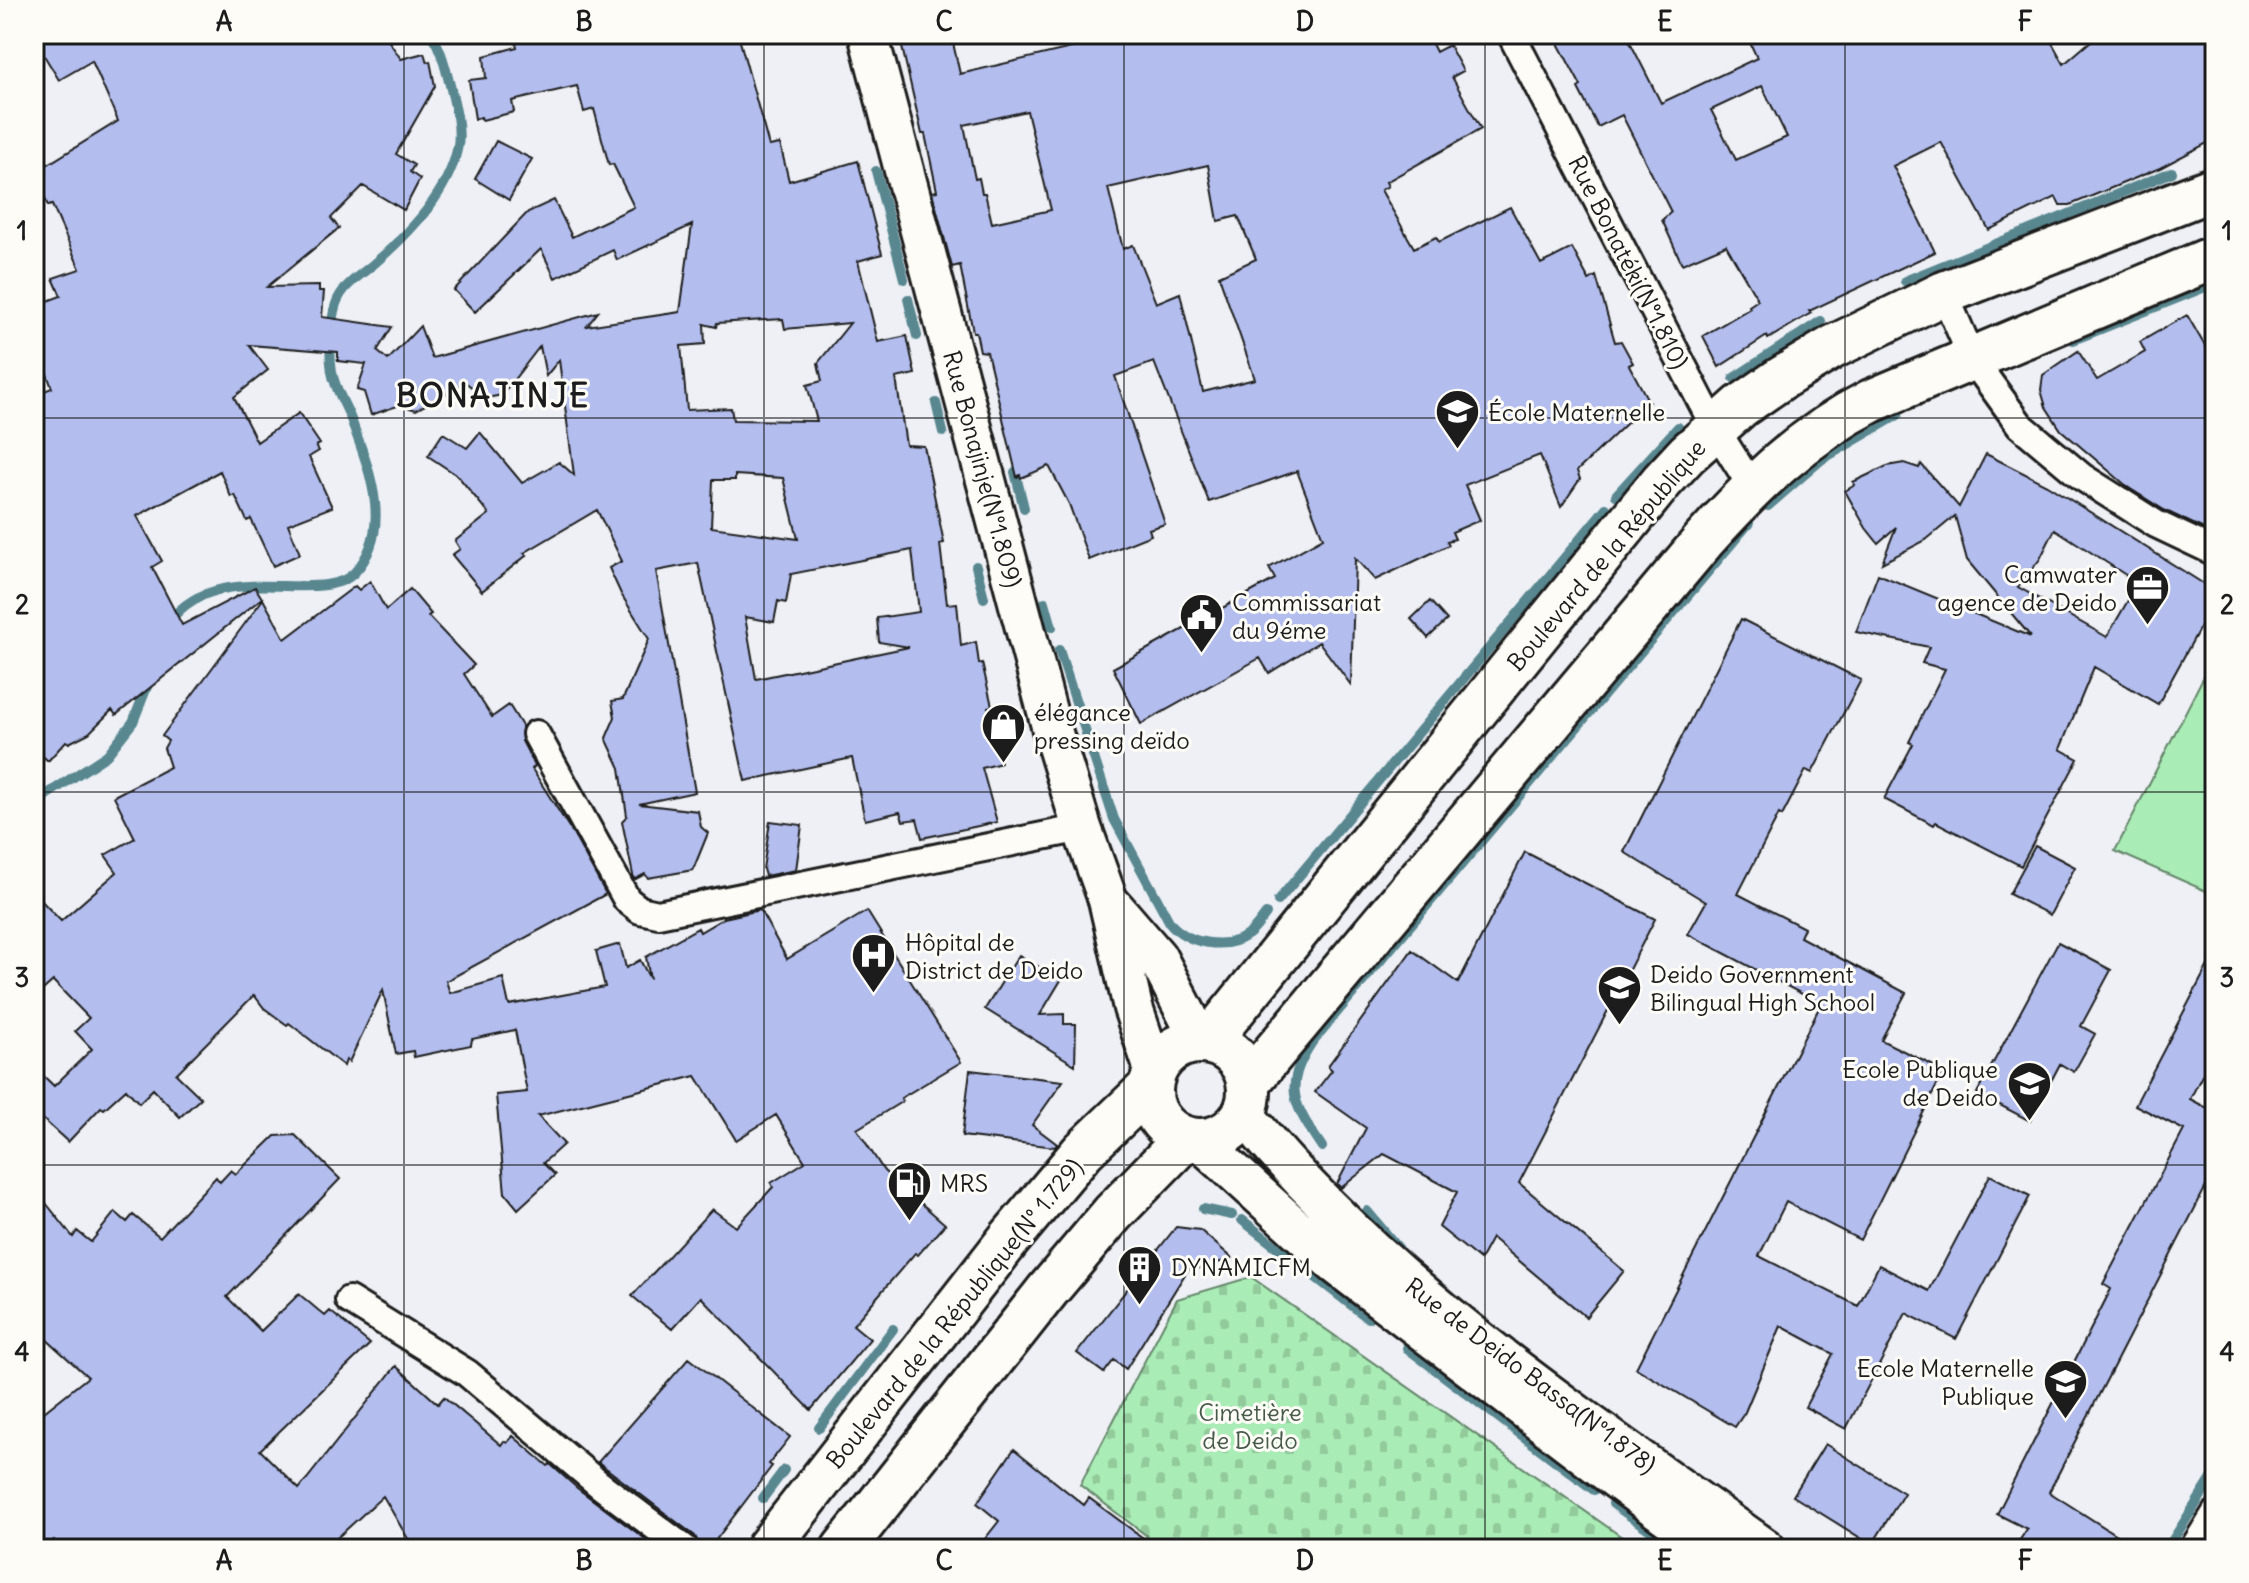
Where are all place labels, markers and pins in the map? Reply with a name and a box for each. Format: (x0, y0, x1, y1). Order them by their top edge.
school or university icon: École Maternelle (1433, 388, 1481, 451)
place label: École Maternelle (1488, 397, 1665, 427)
place label: Camwater agence de Deido (1937, 559, 2117, 617)
office icon: Camwater agence de Deido (2124, 564, 2172, 627)
place label: Commissariat du 9éme (1232, 587, 1381, 645)
public building icon: Commissariat du 9éme (1177, 592, 1225, 655)
place label: élégance pressing deïdo (1034, 697, 1190, 755)
shop icon: élégance pressing deïdo (979, 702, 1027, 765)
place label: Hôpital de District de Deido (905, 927, 1083, 985)
hospital icon: Hôpital de District de Deido (850, 932, 898, 995)
place label: Deido Government Bilingual High School (1650, 959, 1875, 1017)
school or university icon: Deido Government Bilingual High School (1595, 964, 1643, 1027)
place label: Ecole Publique de Deido (1842, 1054, 1998, 1112)
school or university icon: Ecole Publique de Deido (2005, 1059, 2053, 1122)
fuel station icon: MRS (885, 1159, 933, 1222)
place label: MRS (940, 1168, 988, 1198)
building icon: DYNAMICFM (1116, 1243, 1164, 1306)
place label: DYNAMICFM (1171, 1252, 1311, 1282)
place label: Ecole Maternelle Publique (1857, 1353, 2034, 1411)
school or university icon: Ecole Maternelle Publique (2041, 1358, 2089, 1421)

